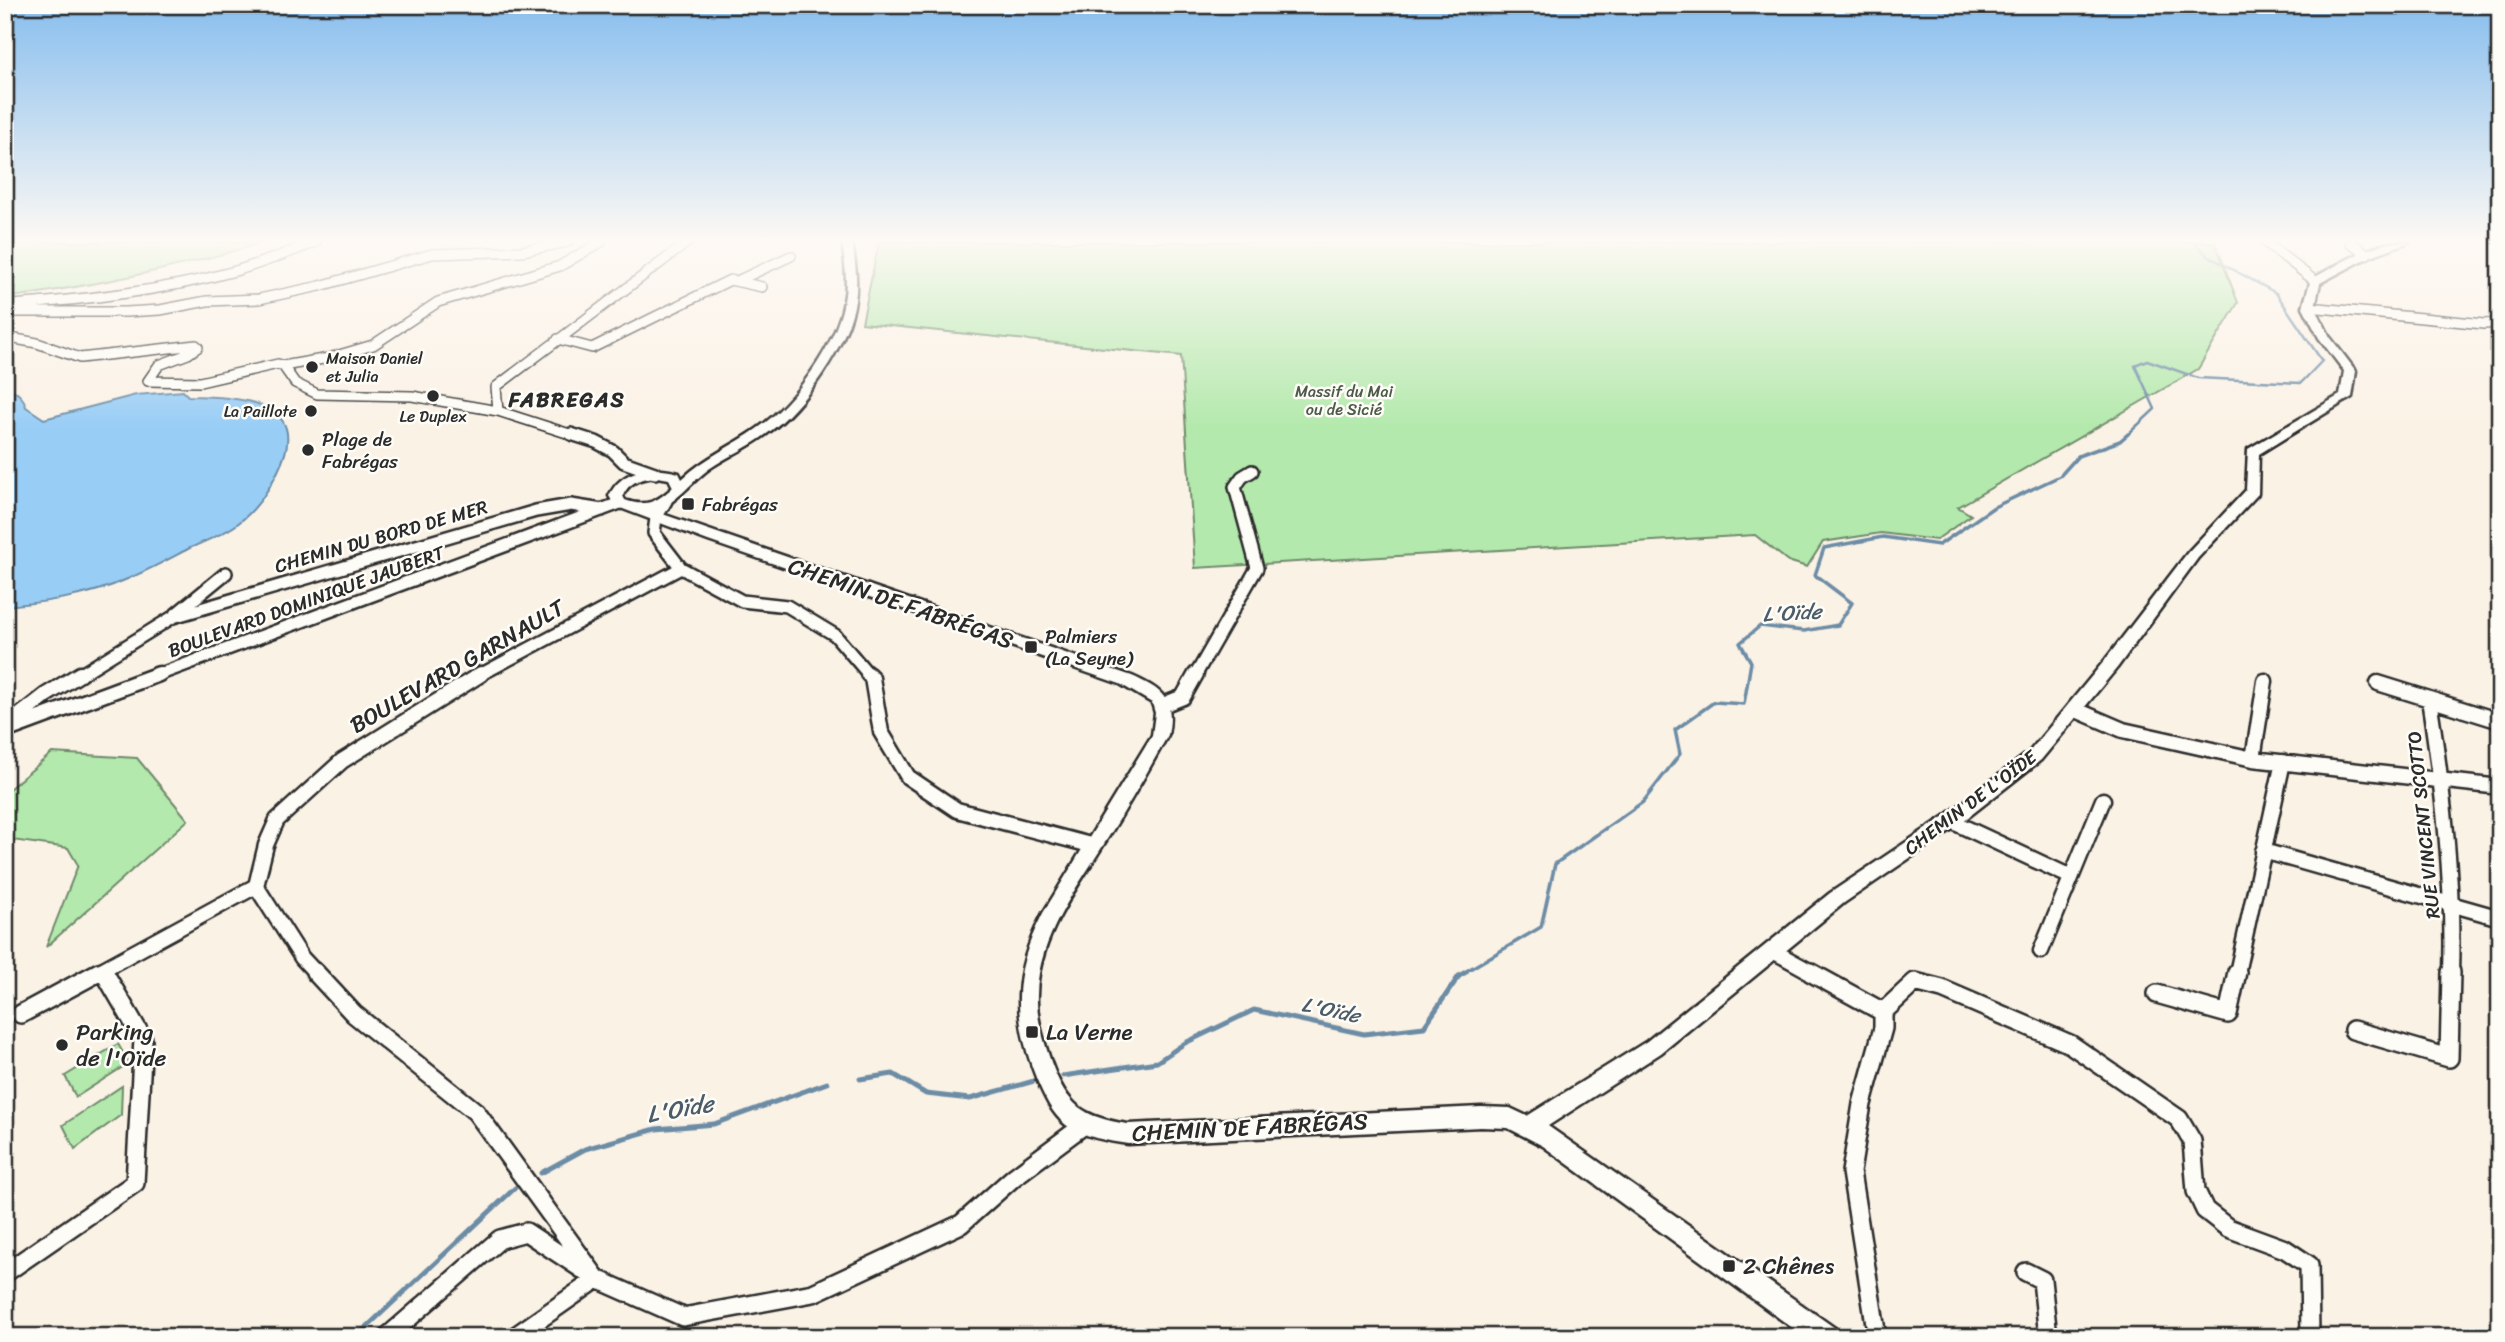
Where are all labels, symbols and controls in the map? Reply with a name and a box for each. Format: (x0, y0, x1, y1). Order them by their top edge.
place label: Maison Daniel et Julia (326, 344, 423, 391)
marker: Maison Daniel et Julia (304, 359, 320, 375)
park label: Massif du Mai ou de Sicié (1295, 377, 1394, 424)
district label: FABREGAS (507, 381, 626, 419)
marker: Le Duplex (425, 388, 441, 404)
place label: La Paillote (224, 397, 297, 426)
place label: Le Duplex (400, 402, 467, 431)
marker: La Paillote (303, 403, 319, 419)
place label: Plage de Fabrégas (322, 423, 398, 478)
marker: Plage de Fabrégas (300, 442, 316, 458)
place label: Fabrégas (702, 488, 778, 521)
street label: CHEMIN DU BORD DE MER (271, 490, 492, 583)
marker: Fabrégas (680, 496, 696, 512)
street label: BOULEVARD DOMINIQUE JAUBERT (163, 536, 450, 667)
street label: CHEMIN DE FABRÉGAS (783, 546, 1019, 661)
street label: BOULEVARD GARNAULT (342, 587, 574, 745)
water label: L'Oïde (1762, 592, 1825, 634)
place label: Palmiers (La Seyne) (1045, 620, 1134, 675)
marker: Palmiers (La Seyne) (1023, 639, 1039, 655)
street label: RUE VINCENT SCOTTO (2397, 729, 2450, 920)
street label: CHEMIN DE L'OÏDE (1897, 740, 2045, 864)
water label: L'Oïde (1298, 985, 1366, 1035)
place label: Parking de l'Oïde (76, 1012, 167, 1079)
place label: La Verne (1046, 1012, 1133, 1053)
marker: La Verne (1024, 1024, 1040, 1040)
marker: Parking de l'Oïde (54, 1037, 70, 1053)
water label: L'Oïde (643, 1082, 719, 1136)
street label: CHEMIN DE FABRÉGAS (1131, 1101, 1369, 1154)
place label: 2 Chênes (1743, 1246, 1835, 1287)
marker: 2 Chênes (1721, 1258, 1737, 1274)

